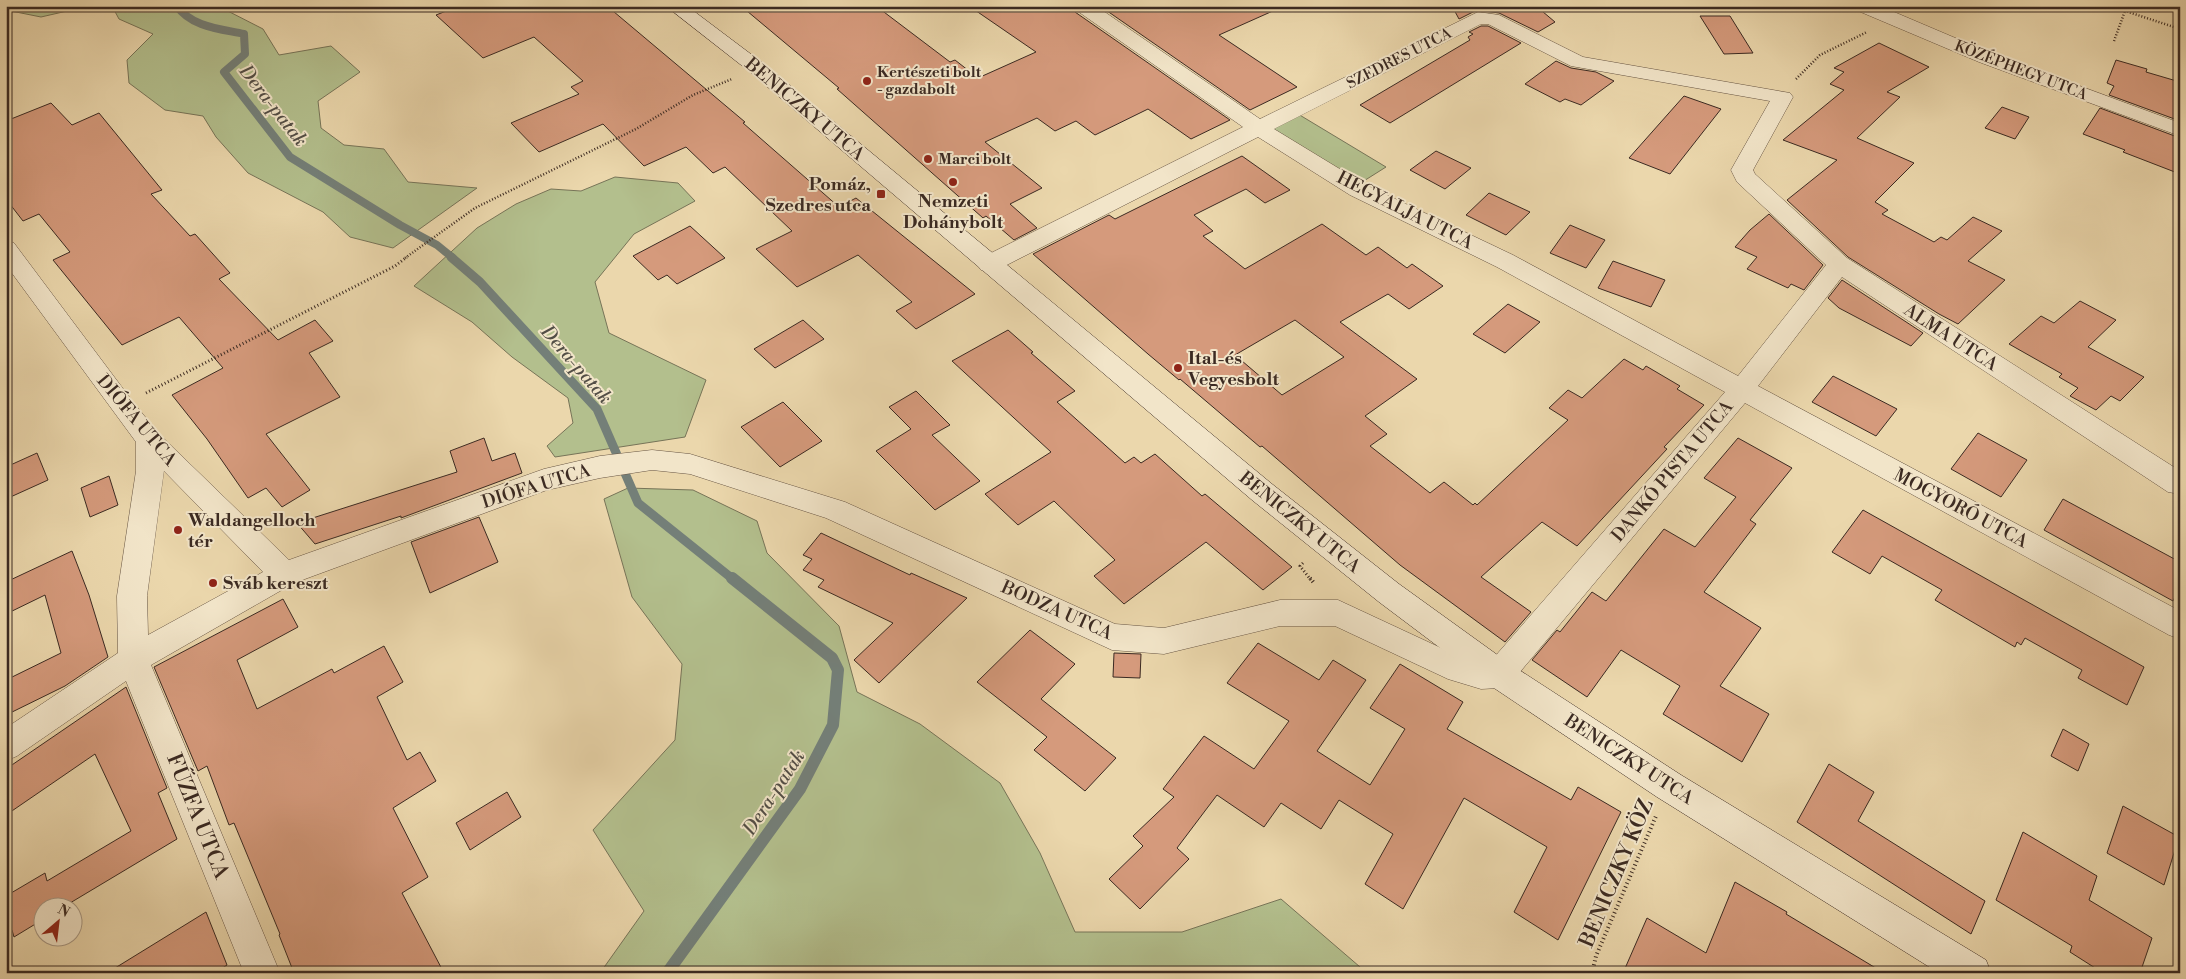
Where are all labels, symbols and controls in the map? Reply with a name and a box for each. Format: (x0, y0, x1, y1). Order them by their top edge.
street label: SZEDRES UTCA (1343, 23, 1456, 93)
street label: KÖZÉPHEGY UTCA (1952, 35, 2091, 105)
street label: BENICZKY UTCA (739, 52, 870, 167)
water label: Dera-patak (233, 59, 313, 151)
place label: Kertészeti bolt - gazdabolt (877, 63, 982, 99)
marker: Kertészeti bolt - gazdabolt (861, 75, 873, 87)
place label: Marci bolt (938, 150, 1012, 169)
marker: Marci bolt (922, 153, 934, 165)
street label: HEGYALJA UTCA (1333, 166, 1477, 255)
place label: Pomáz, Szedres utca (765, 173, 871, 217)
marker: Nemzeti Dohánybolt (947, 176, 959, 188)
marker: Pomáz, Szedres utca (875, 188, 887, 200)
place label: Nemzeti Dohánybolt (903, 190, 1004, 234)
street label: ALMA UTCA (1899, 298, 2003, 377)
water label: Dera-patak (535, 319, 617, 409)
place label: Ital-és Vegyesbolt (1187, 347, 1279, 391)
marker: Ital-és Vegyesbolt (1172, 362, 1184, 374)
street label: DIÓFA UTCA (92, 370, 182, 471)
street label: DANKÓ PISTA UTCA (1606, 395, 1739, 547)
street label: DIÓFA UTCA (479, 459, 594, 514)
street label: MOGYORÓ UTCA (1890, 463, 2032, 554)
street label: BENICZKY UTCA (1234, 466, 1365, 579)
place label: Waldangelloch tér (187, 509, 315, 553)
marker: Waldangelloch tér (172, 524, 184, 536)
place label: Sváb kereszt (223, 572, 329, 595)
street label: BODZA UTCA (997, 575, 1117, 646)
marker: Sváb kereszt (207, 577, 219, 589)
street label: BENICZKY UTCA (1559, 709, 1698, 810)
water label: Dera-patak (737, 745, 810, 841)
street label: FŰZFA UTCA (160, 749, 236, 883)
street label: BENICZKY KÖZ (1572, 795, 1660, 952)
north arrow (32, 896, 82, 946)
text: N (55, 901, 73, 922)

